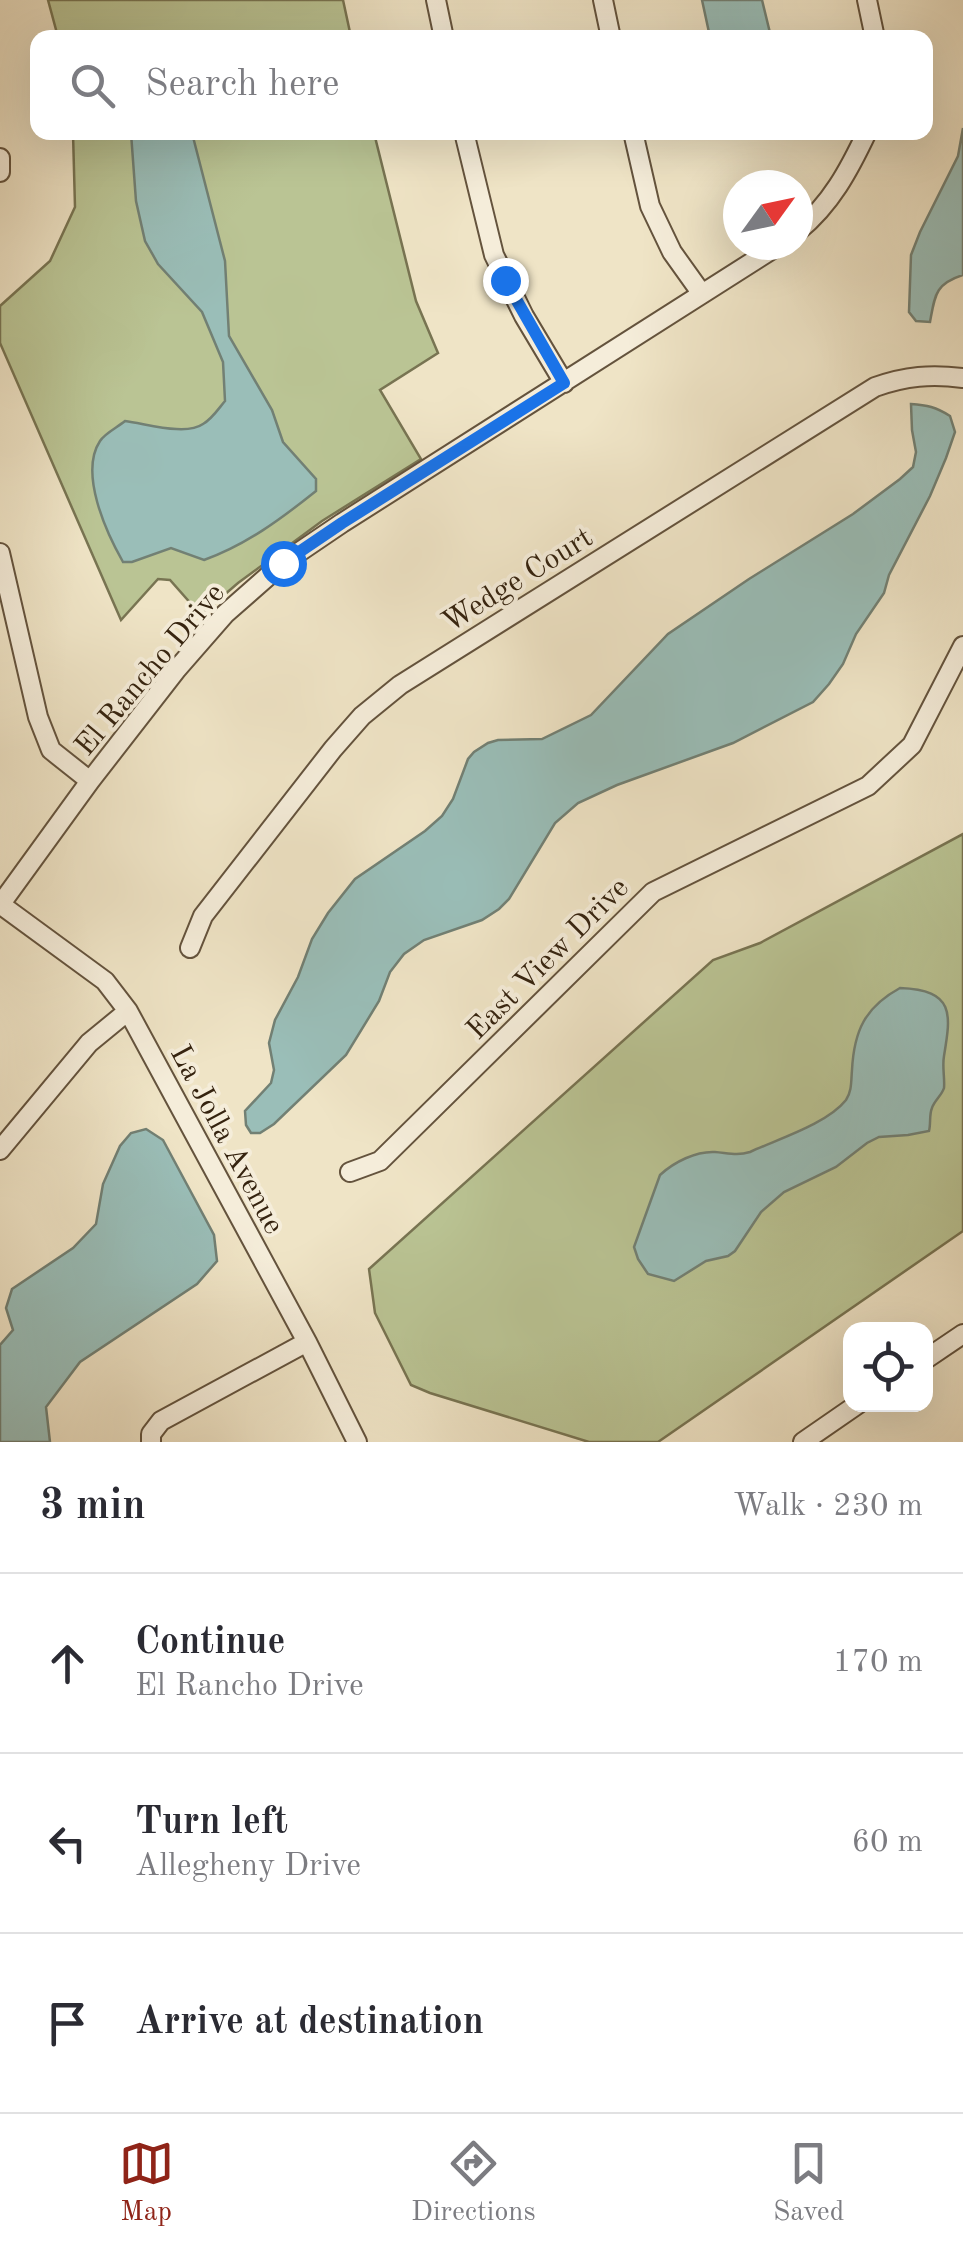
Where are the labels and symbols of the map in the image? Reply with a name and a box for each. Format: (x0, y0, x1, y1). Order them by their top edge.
north arrow (723, 170, 813, 260)
route end (483, 258, 529, 304)
street label: Wedge Court (438, 523, 598, 639)
route start (261, 541, 307, 587)
street label: El Rancho Drive (70, 579, 231, 762)
street label: East View Drive (462, 873, 635, 1046)
street label: La Jolla Avenue (164, 1041, 289, 1239)

